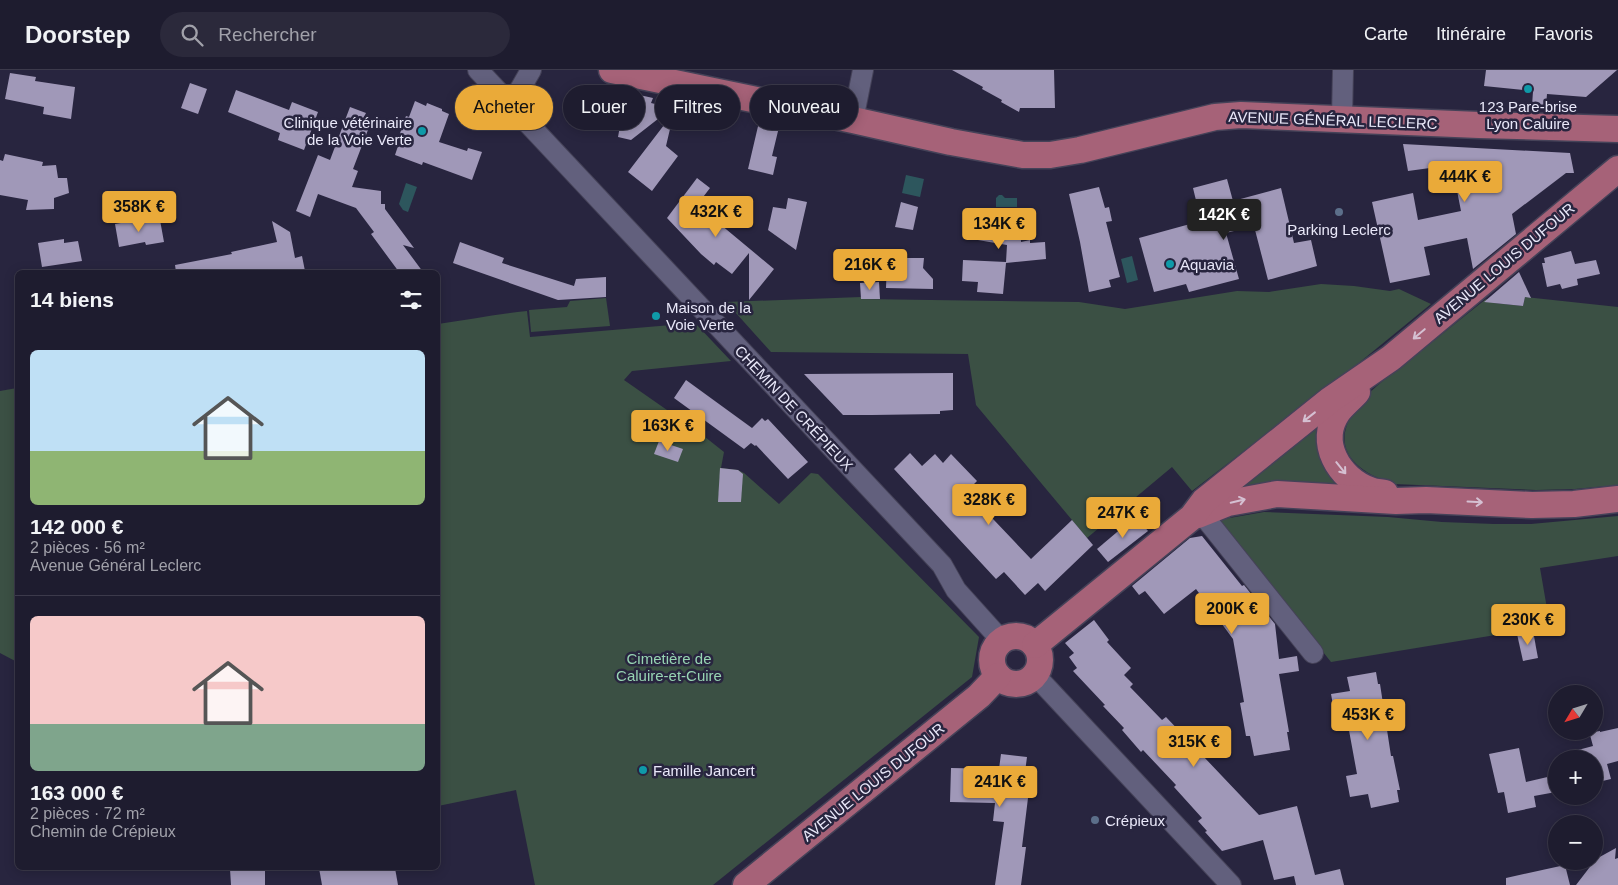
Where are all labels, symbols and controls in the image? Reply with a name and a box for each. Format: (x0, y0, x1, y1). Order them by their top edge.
search box (160, 12, 510, 57)
text: Doorstep (25, 21, 130, 48)
icon: search (178, 21, 206, 49)
text: Rechercher (218, 24, 317, 45)
text: Carte (1364, 24, 1408, 44)
text: Itinéraire (1436, 24, 1506, 44)
text: Favoris (1534, 24, 1593, 44)
marker: 123 Pare-brise Lyon Caluire (1522, 83, 1534, 95)
chip: Acheter (455, 85, 553, 130)
chip: Louer (563, 85, 645, 130)
chip: Filtres (655, 85, 740, 130)
chip: Nouveau (750, 85, 858, 130)
place label: 123 Pare-brise Lyon Caluire (1479, 98, 1577, 132)
street label: AVENUE GÉNÉRAL LECLERC (1228, 108, 1438, 132)
place label: Clinique vétérinaire de la Voie Verte (284, 114, 412, 148)
marker: Clinique vétérinaire de la Voie Verte (416, 125, 428, 137)
pin: 444K € (1424, 160, 1506, 203)
text: 444K € (1439, 168, 1491, 185)
pin: 358K € (98, 190, 180, 233)
pin: 432K € (675, 196, 757, 238)
text: 358K € (113, 198, 165, 215)
pin: 142K € (1183, 198, 1265, 241)
street label: AVENUE LOUIS DUFOUR (1430, 199, 1578, 327)
text: 432K € (690, 203, 742, 220)
text: 142K € (1198, 206, 1250, 223)
marker: Parking Leclerc (1333, 206, 1345, 218)
pin: 134K € (958, 208, 1040, 250)
text: 134K € (973, 215, 1025, 232)
place label: Parking Leclerc (1287, 221, 1391, 238)
pin: 216K € (829, 248, 911, 291)
text: 216K € (844, 256, 896, 273)
place label: Aquavia (1180, 256, 1235, 273)
marker: Aquavia (1164, 258, 1176, 270)
icon: filters (397, 286, 425, 314)
text: 14 biens (30, 288, 114, 311)
place label: Maison de la Voie Verte (666, 299, 752, 333)
marker: Maison de la Voie Verte (650, 310, 662, 322)
one-way arrow (1413, 329, 1426, 340)
street label: CHEMIN DE CRÉPIEUX (732, 342, 856, 474)
icon: home (183, 383, 273, 473)
pin: 163K € (627, 410, 709, 452)
one-way arrow (1302, 411, 1315, 422)
text: 163K € (642, 417, 694, 434)
one-way arrow (1335, 461, 1346, 474)
pin: 328K € (948, 484, 1030, 526)
text: 328K € (963, 491, 1015, 508)
pin: 247K € (1082, 496, 1164, 539)
one-way arrow (1230, 496, 1246, 505)
one-way arrow (1466, 498, 1482, 507)
text: 247K € (1097, 504, 1149, 521)
text: 142 000 € (30, 515, 123, 538)
text: 2 pièces · 56 m² (30, 539, 145, 556)
text: Avenue Général Leclerc (30, 557, 201, 574)
pin: 200K € (1191, 592, 1273, 635)
text: 200K € (1206, 600, 1258, 617)
pin: 230K € (1487, 604, 1569, 646)
text: 230K € (1502, 611, 1554, 628)
icon: home (183, 648, 273, 738)
park label: Cimetière de Caluire-et-Cuire (616, 650, 722, 684)
north arrow (1548, 685, 1602, 740)
map controls (1548, 685, 1603, 870)
pin: 453K € (1327, 698, 1409, 741)
text: 453K € (1342, 706, 1394, 723)
street label: AVENUE LOUIS DUFOUR (798, 719, 948, 845)
pin: 315K € (1153, 726, 1235, 768)
text: 315K € (1168, 733, 1220, 750)
button: + (1548, 750, 1603, 805)
place label: Famille Jancert (653, 762, 756, 779)
marker: Famille Jancert (637, 764, 649, 776)
pin: 241K € (959, 766, 1041, 808)
text: 241K € (974, 773, 1026, 790)
text: 163 000 € (30, 781, 123, 804)
text: 2 pièces · 72 m² (30, 805, 145, 822)
place label: Crépieux (1105, 812, 1166, 829)
marker: Crépieux (1089, 814, 1101, 826)
button: − (1548, 815, 1603, 870)
text: Chemin de Crépieux (30, 823, 176, 840)

